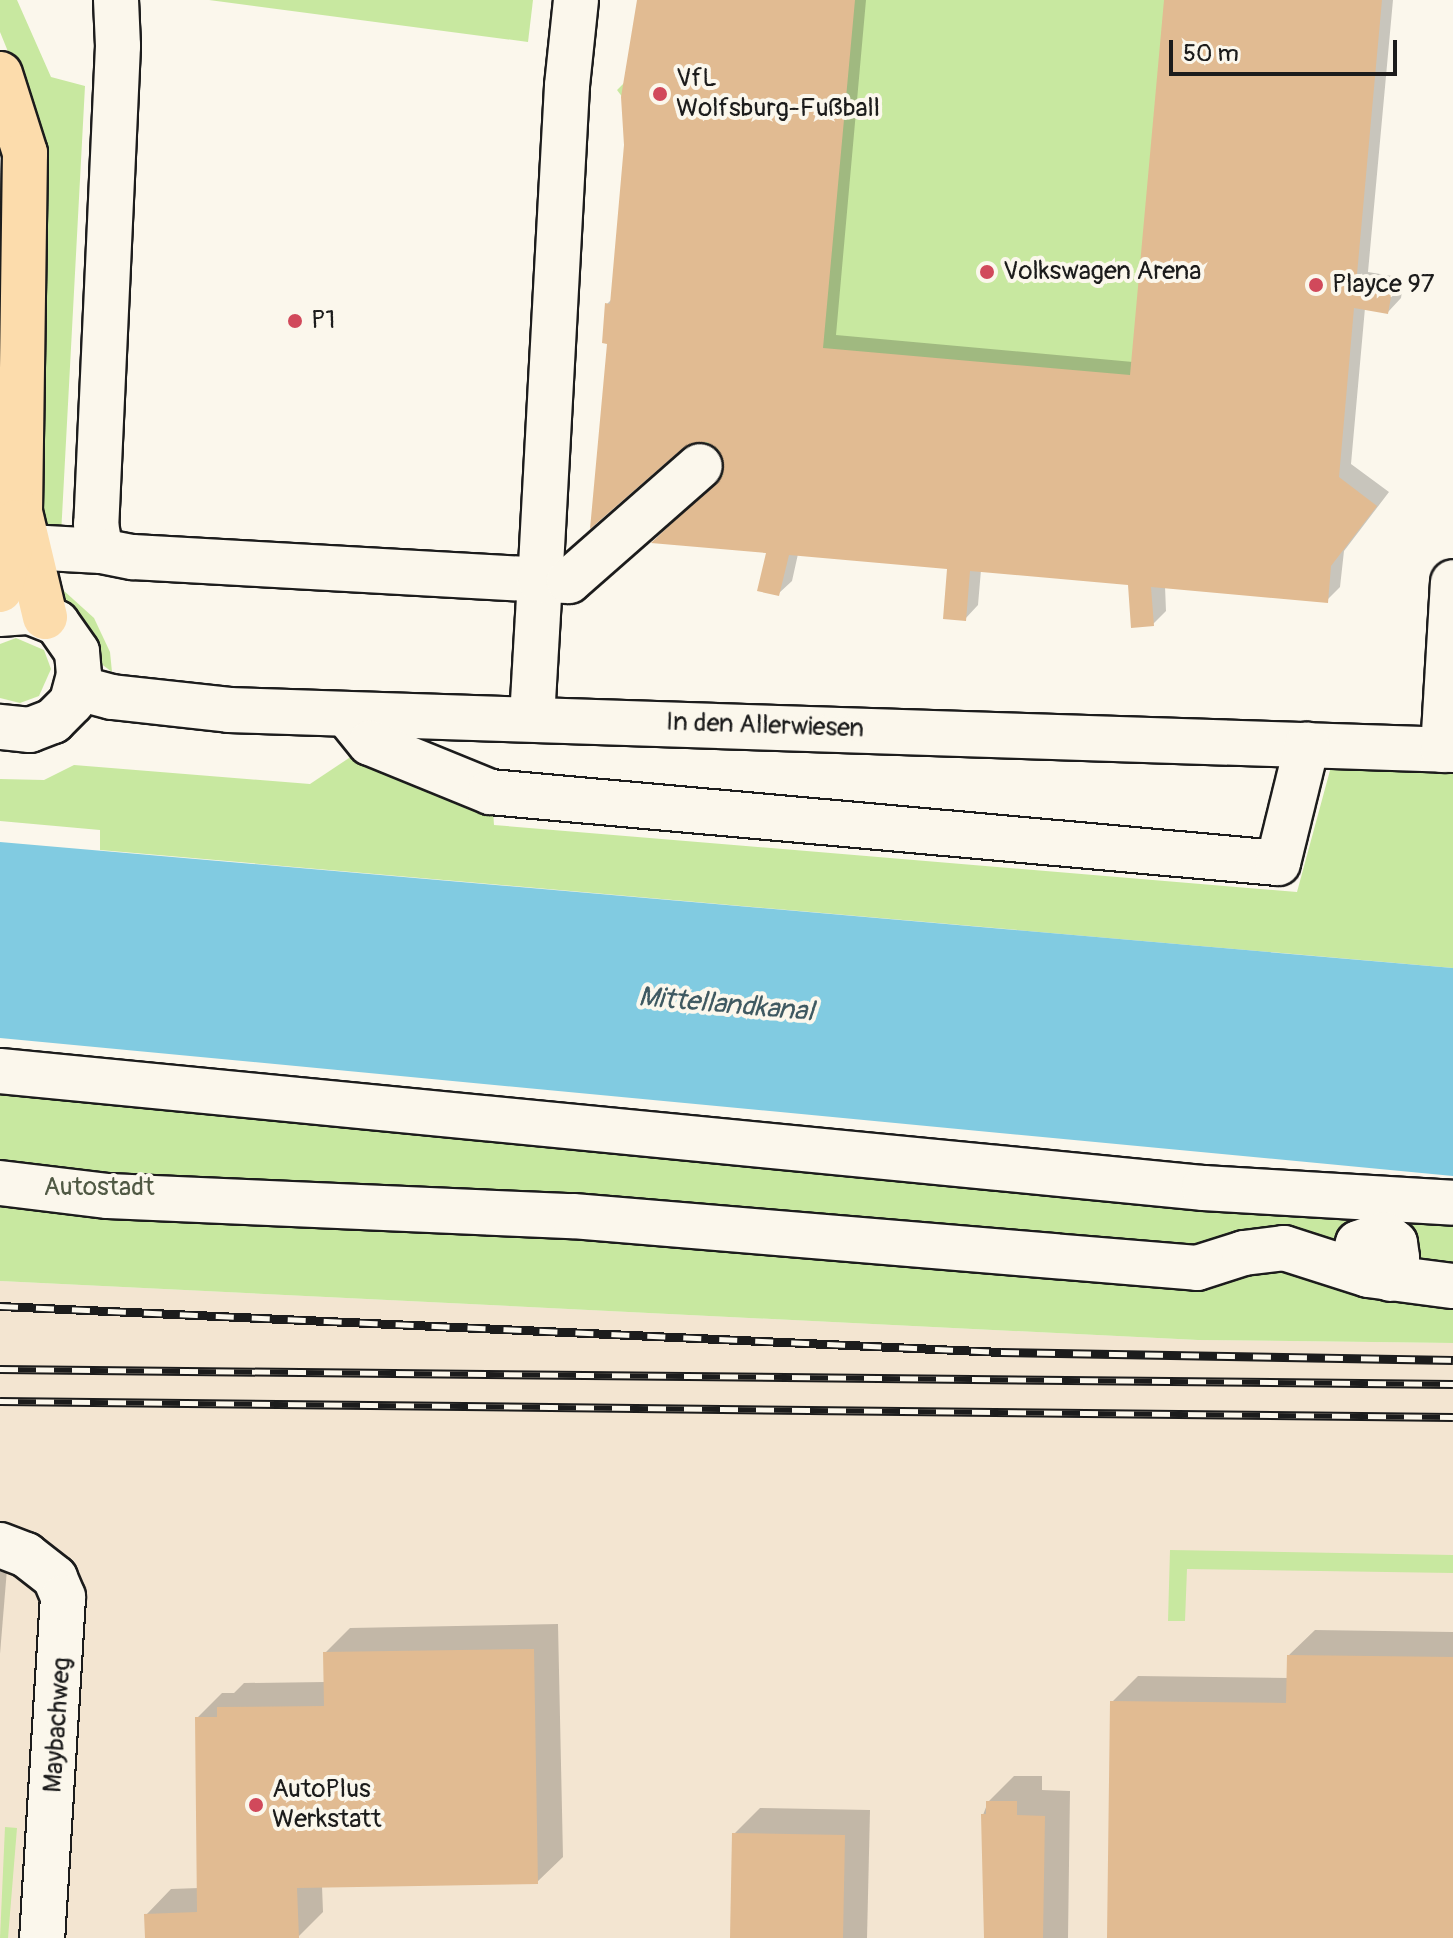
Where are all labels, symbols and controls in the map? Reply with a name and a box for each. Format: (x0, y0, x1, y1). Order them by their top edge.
scale bar (1173, 24, 1401, 74)
text: 50 m (1183, 39, 1239, 68)
place label: VfL Wolfsburg-Fußball (676, 63, 880, 124)
marker: VfL Wolfsburg-Fußball (651, 85, 669, 103)
place label: Volkswagen Arena (1003, 256, 1201, 288)
marker: Volkswagen Arena (978, 263, 996, 281)
place label: Playce 97 (1332, 269, 1435, 301)
marker: Playce 97 (1307, 276, 1325, 294)
place label: P1 (311, 305, 336, 337)
marker: P1 (286, 312, 304, 330)
street label: In den Allerwiesen (665, 707, 865, 745)
water label: Mittellandkanal (637, 981, 815, 1029)
park label: Autostadt (44, 1172, 154, 1204)
street label: Maybachweg (38, 1656, 78, 1794)
place label: AutoPlus Werkstatt (272, 1774, 382, 1836)
marker: AutoPlus Werkstatt (247, 1796, 265, 1814)

